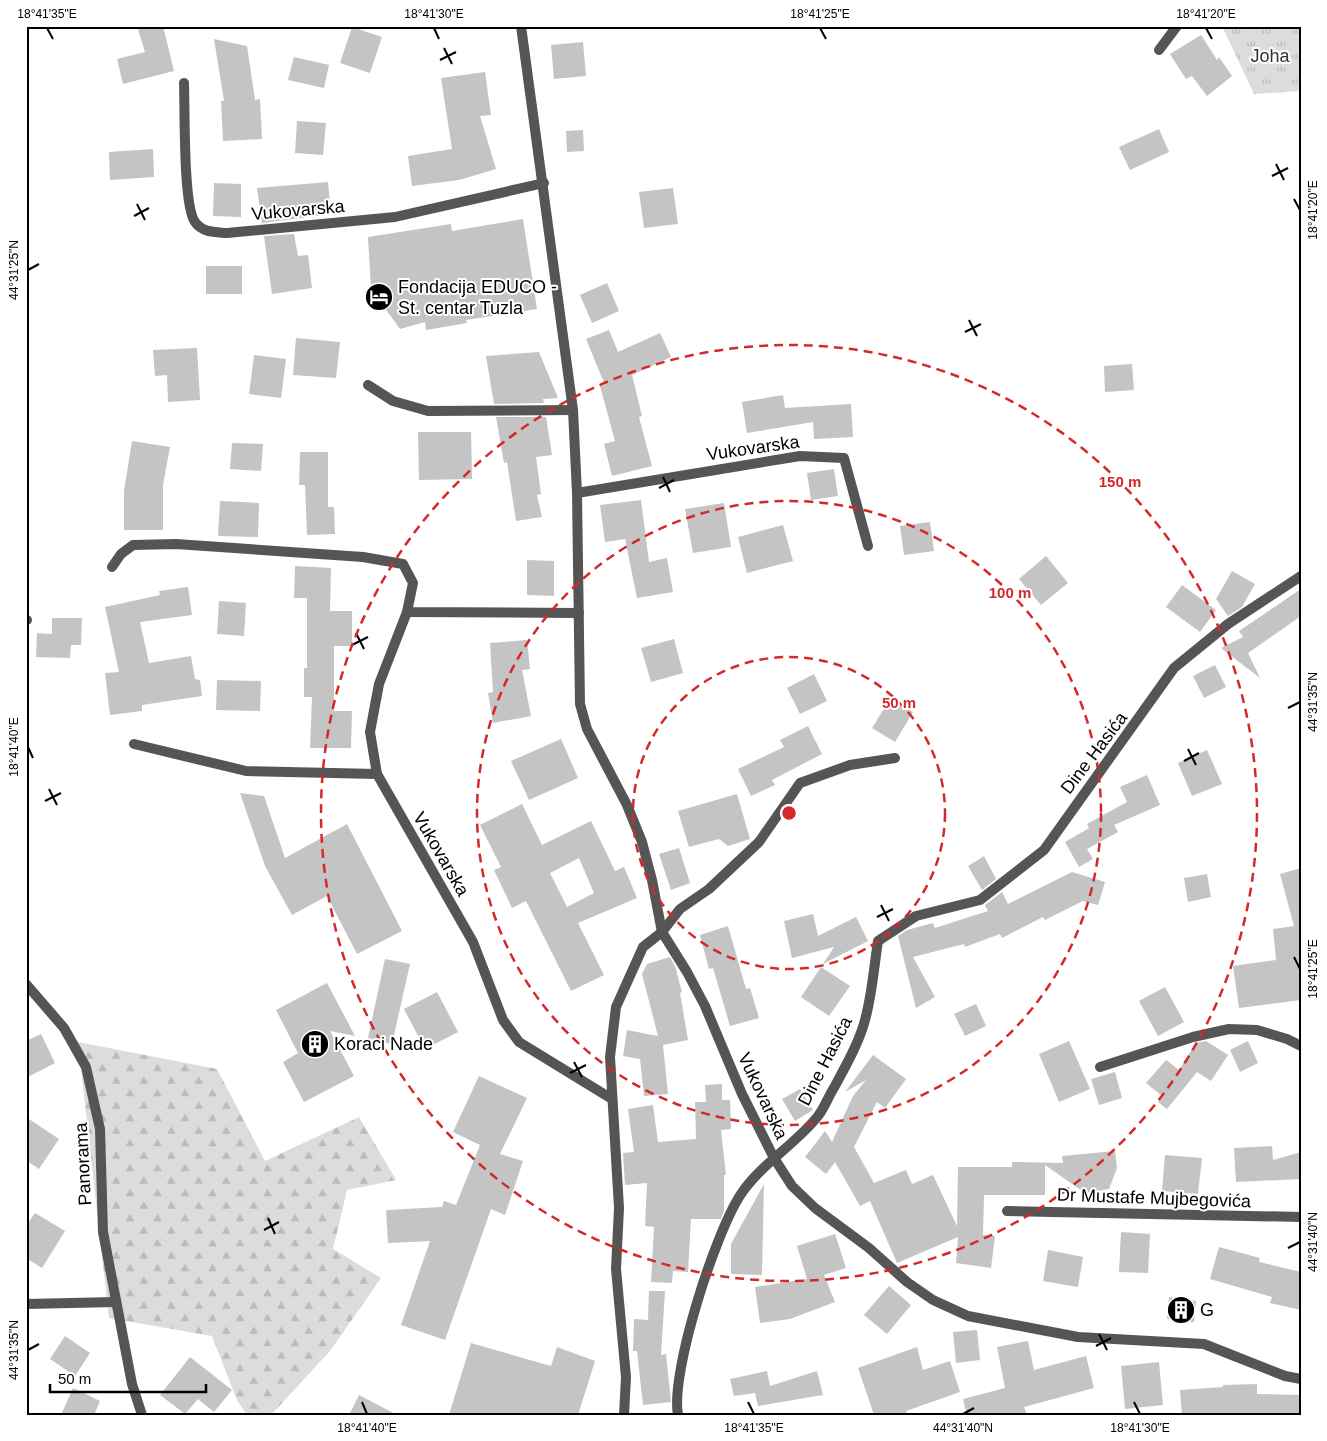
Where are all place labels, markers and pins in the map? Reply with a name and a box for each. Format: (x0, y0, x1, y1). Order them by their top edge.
place label: Fondacija EDUCO - St. centar Tuzla (398, 277, 557, 318)
hotel icon: Fondacija EDUCO - St. centar Tuzla (364, 282, 394, 312)
centre of rings (780, 804, 798, 822)
building icon: Koraci Nade (300, 1029, 330, 1059)
place label: Koraci Nade (334, 1034, 433, 1054)
building icon: G (1166, 1295, 1196, 1325)
place label: G (1200, 1300, 1214, 1320)

